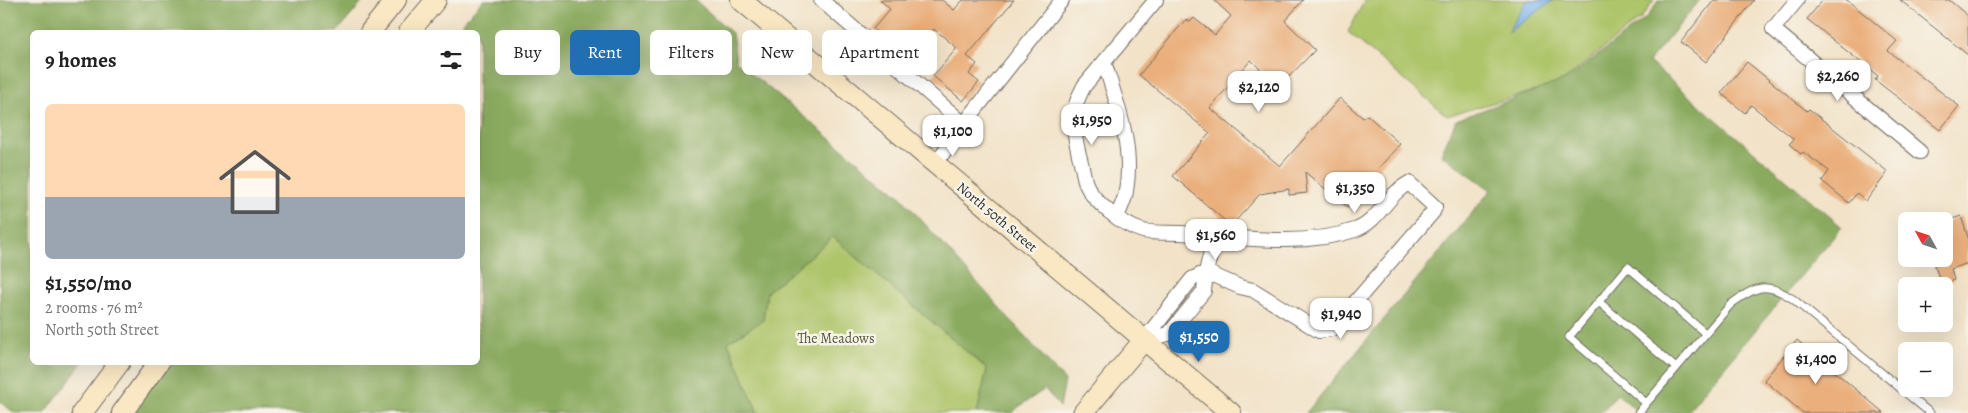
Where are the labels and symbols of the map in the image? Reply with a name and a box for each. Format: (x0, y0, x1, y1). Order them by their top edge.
pin: $2,260 (1797, 59, 1879, 102)
pin: $2,120 (1218, 70, 1300, 113)
pin: $1,950 (1051, 104, 1133, 146)
pin: $1,100 (912, 114, 994, 157)
pin: $1,350 (1314, 172, 1396, 214)
street label: North 50th Street (953, 178, 1042, 257)
north arrow (1898, 212, 1952, 268)
pin: $1,560 (1175, 218, 1257, 261)
pin: $1,940 (1300, 298, 1382, 340)
pin: $1,550 (1158, 320, 1240, 363)
park label: The Meadows (797, 329, 875, 348)
pin: $1,400 (1775, 342, 1857, 385)

